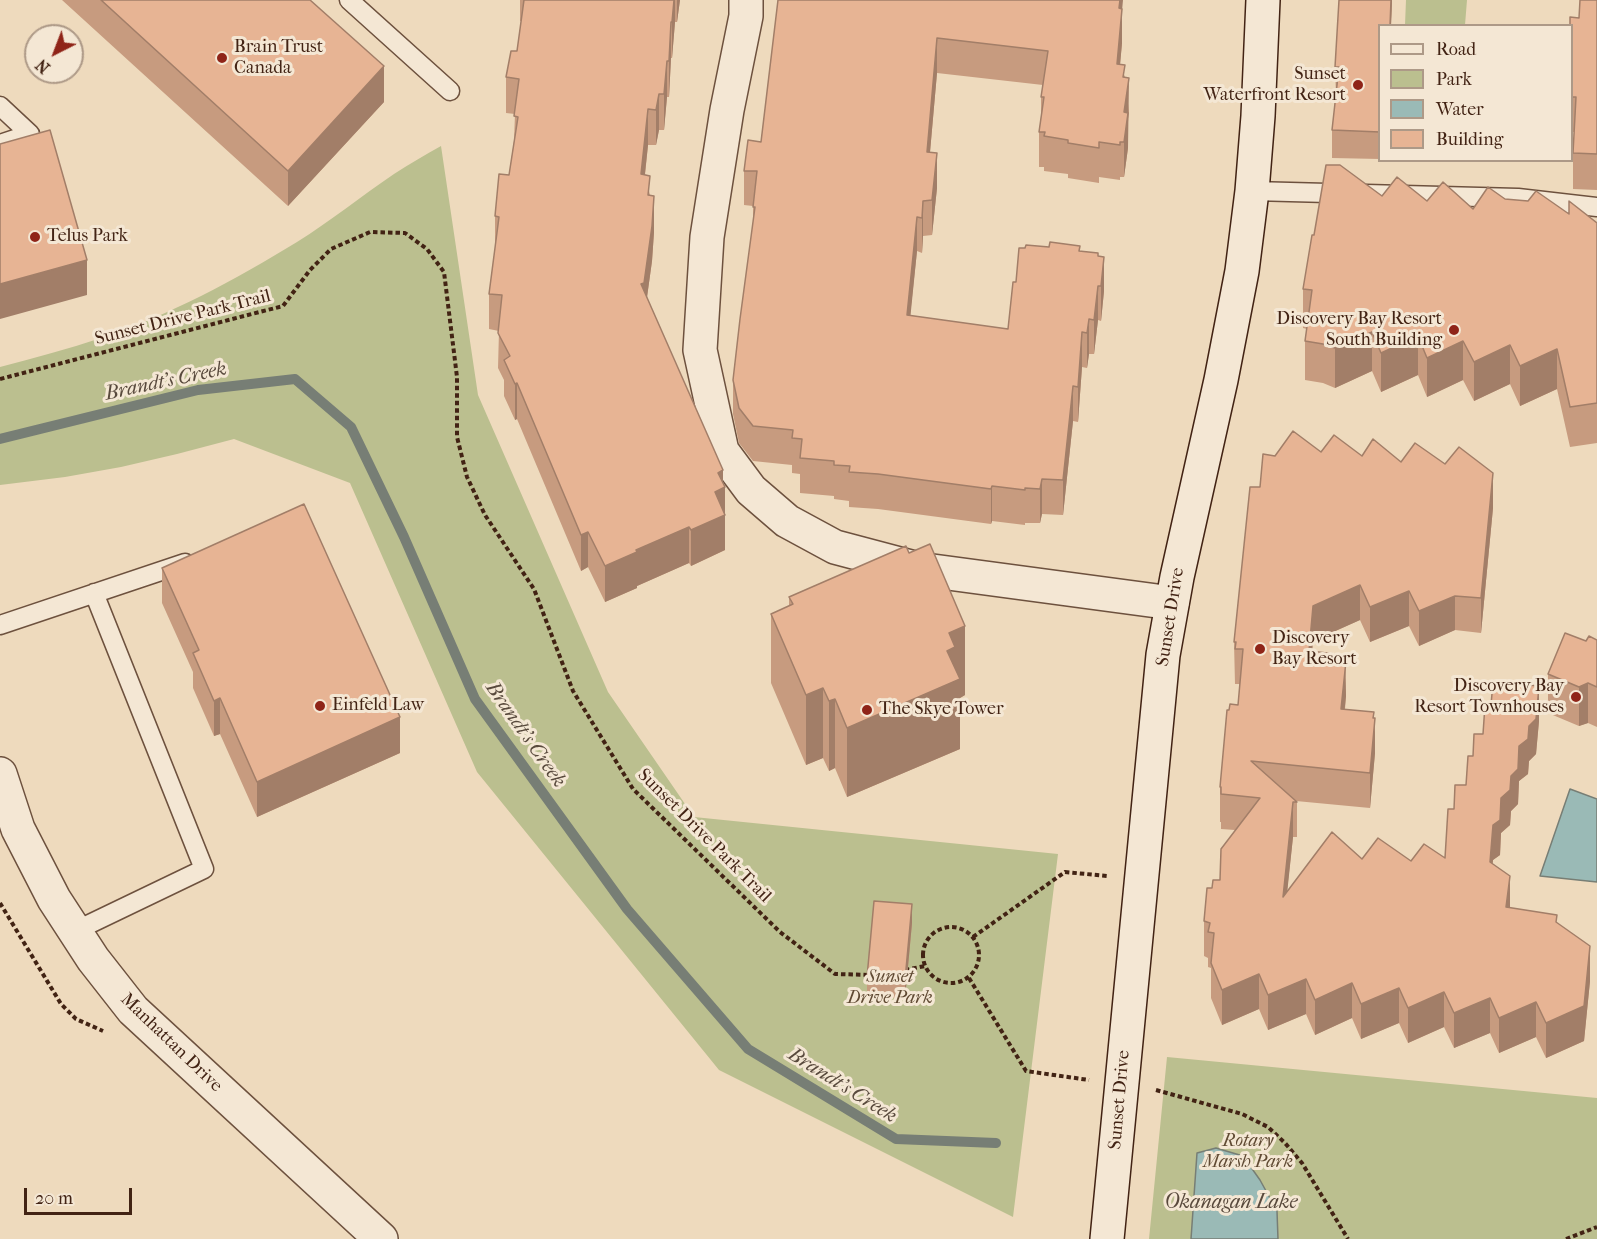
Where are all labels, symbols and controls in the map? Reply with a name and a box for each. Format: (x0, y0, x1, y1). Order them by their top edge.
north arrow (24, 24, 84, 84)
legend (1378, 24, 1573, 162)
place label: Brain Trust Canada (234, 37, 323, 80)
text: Road (1436, 39, 1476, 60)
marker: Brain Trust Canada (215, 51, 229, 65)
text: N (32, 55, 54, 77)
place label: Sunset Waterfront Resort (1204, 64, 1346, 106)
text: Park (1436, 69, 1472, 90)
marker: Sunset Waterfront Resort (1351, 78, 1365, 92)
text: Water (1436, 99, 1484, 120)
text: Building (1436, 129, 1503, 150)
place label: Telus Park (47, 226, 128, 248)
marker: Telus Park (28, 230, 42, 244)
street label: Sunset Drive Park Trail (93, 286, 273, 350)
place label: Discovery Bay Resort South Building (1276, 309, 1442, 352)
marker: Discovery Bay Resort South Building (1447, 323, 1461, 337)
water label: Brandt's Creek (103, 357, 229, 407)
street label: Sunset Drive (1153, 566, 1189, 668)
place label: Discovery Bay Resort (1272, 628, 1357, 670)
marker: Discovery Bay Resort (1253, 642, 1267, 656)
place label: Discovery Bay Resort Townhouses (1414, 676, 1564, 718)
water label: Brandt's Creek (480, 678, 570, 792)
marker: Discovery Bay Resort Townhouses (1569, 690, 1583, 704)
place label: Einfeld Law (332, 695, 424, 717)
marker: Einfeld Law (313, 699, 327, 713)
place label: The Skye Tower (879, 699, 1004, 721)
marker: The Skye Tower (860, 703, 874, 717)
street label: Sunset Drive Park Trail (633, 765, 775, 907)
park label: Sunset Drive Park (847, 967, 933, 1010)
street label: Manhattan Drive (116, 989, 226, 1097)
water label: Brandt's Creek (783, 1043, 901, 1129)
street label: Sunset Drive (1105, 1049, 1135, 1151)
park label: Rotary Marsh Park (1203, 1131, 1293, 1174)
scale bar (27, 1176, 135, 1214)
text: 20 m (35, 1188, 73, 1209)
water label: Okanagan Lake (1164, 1191, 1298, 1215)

